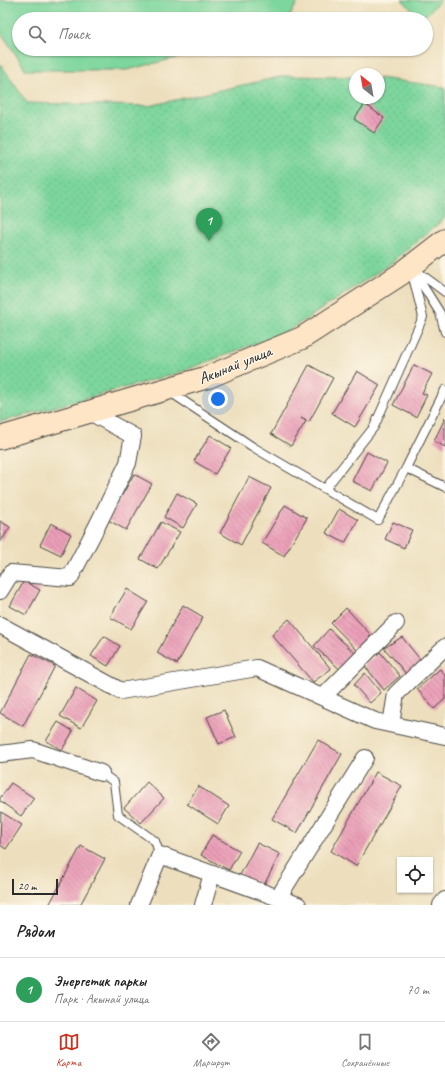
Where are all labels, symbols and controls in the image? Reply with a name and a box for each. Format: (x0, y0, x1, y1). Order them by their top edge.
search box (12, 12, 433, 56)
icon: search (26, 23, 48, 45)
text: Поиск (58, 25, 90, 44)
north arrow (349, 68, 385, 104)
pin: 1 (196, 208, 222, 241)
street label: Акынай улица (196, 341, 276, 389)
your location (208, 389, 228, 409)
map controls (397, 857, 433, 893)
button: locate (397, 857, 433, 893)
scale bar (12, 877, 58, 896)
text: 20 m (18, 879, 37, 893)
text: Рядом (16, 921, 54, 942)
text: Энергетик паркы (54, 972, 146, 991)
text: 1 (26, 982, 32, 998)
text: 70 m (407, 982, 429, 998)
text: Парк · Акынай улица (54, 991, 149, 1007)
tab: Карта (56, 1031, 81, 1069)
tab: Маршрут (193, 1031, 229, 1069)
tab: Сохранённые (341, 1031, 389, 1069)

